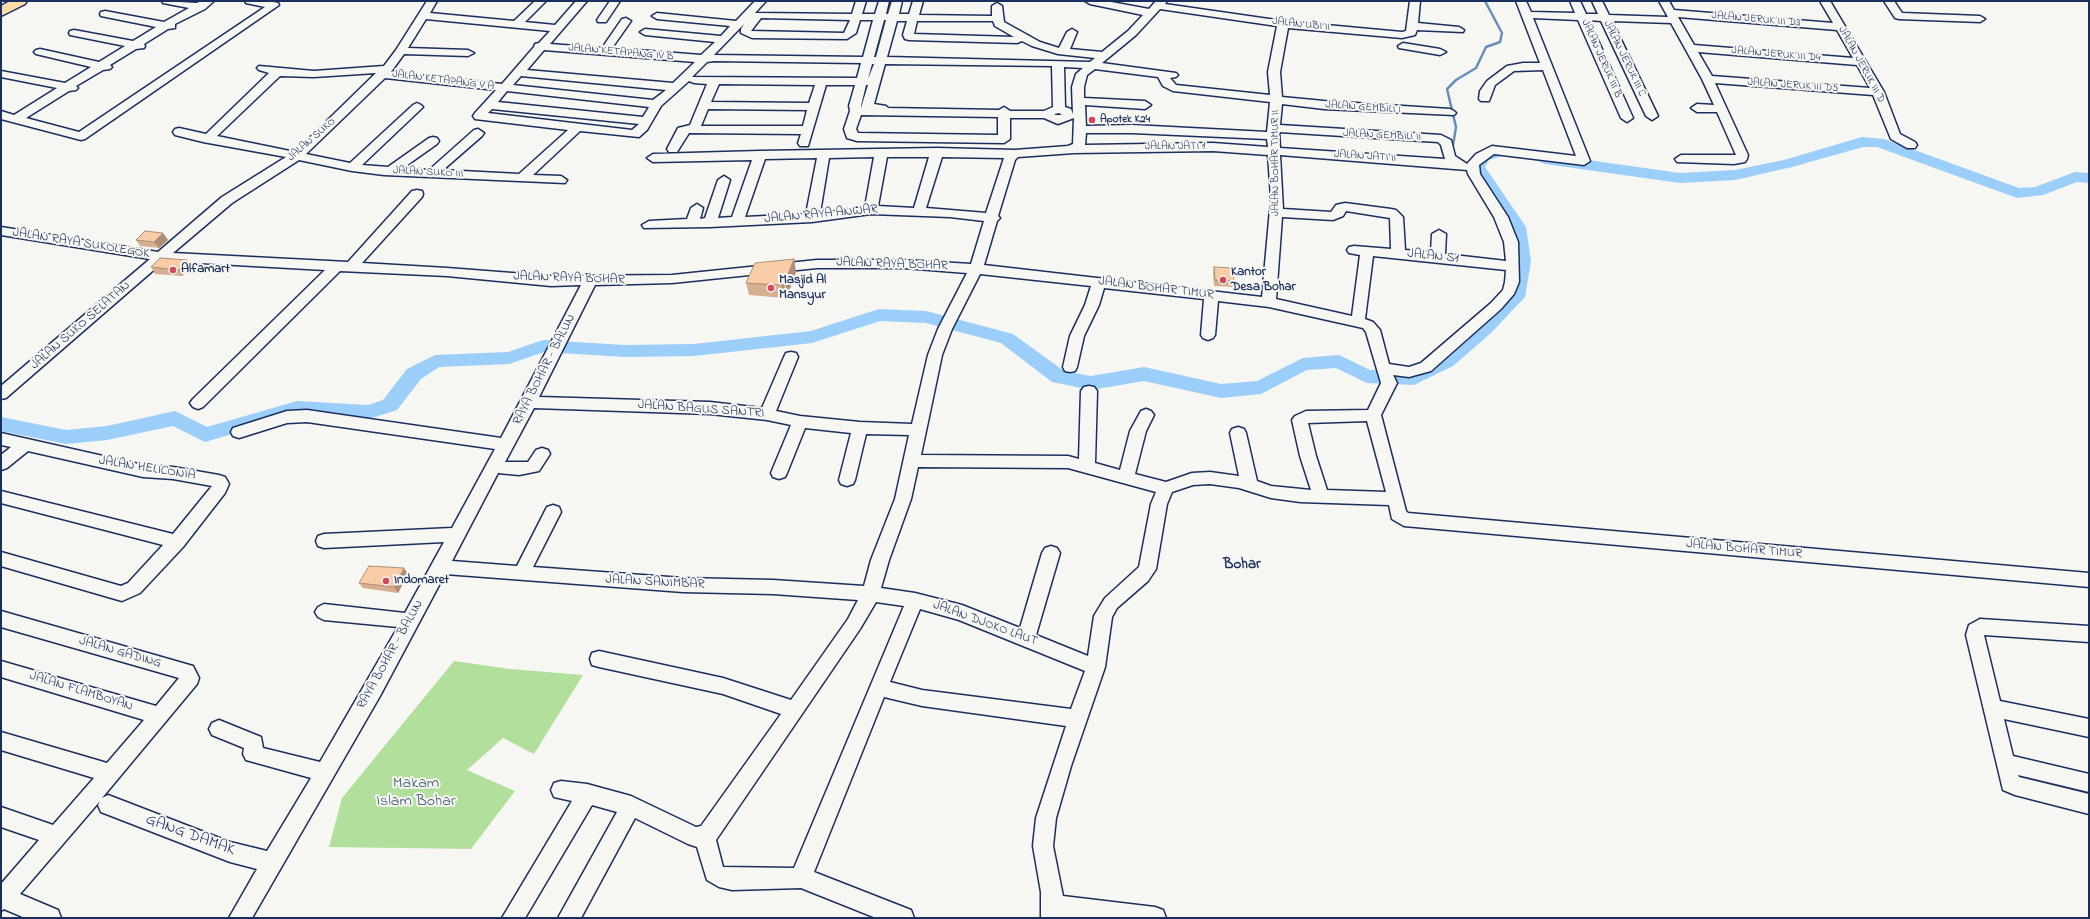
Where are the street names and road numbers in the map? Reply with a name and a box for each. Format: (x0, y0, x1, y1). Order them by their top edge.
street label: JALAN JERUK III D3 (1711, 10, 1801, 30)
street label: JALAN UBI II (1271, 15, 1331, 35)
street label: JALAN JERUK III B (1578, 18, 1624, 100)
street label: JALAN JERUK III C (1600, 19, 1648, 99)
street label: JALAN JERUK III D (1835, 25, 1887, 105)
street label: JALAN KETAPANG IV B (568, 42, 674, 64)
street label: JALAN JERUK III D4 (1731, 45, 1821, 65)
street label: JALAN KETAPANG V A (391, 68, 495, 94)
street label: JALAN JERUK III D5 (1747, 76, 1839, 96)
street label: JALAN GEMBILI I (1325, 99, 1401, 117)
street label: JALAN BOHAR TIMUR II (1269, 110, 1283, 216)
street label: JALAN SUKO (285, 115, 339, 165)
street label: JALAN GEMBILI II (1343, 127, 1421, 145)
street label: JALAN JATI 1 (1145, 140, 1205, 154)
street label: JALAN JATI II (1334, 148, 1396, 166)
street label: JALAN SUKO III (393, 165, 463, 181)
street label: JALAN RAYA ANWAR (764, 202, 878, 228)
street label: JALAN RAYA SUKOLEGOK (11, 225, 151, 263)
street label: JALAN S1 (1406, 247, 1460, 267)
street label: JALAN RAYA BOHAR (836, 255, 948, 275)
street label: JALAN RAYA BOHAR (513, 269, 625, 289)
street label: JALAN BOHAR TIMUR (1097, 274, 1215, 304)
street label: JALAN SUKO SELATAN (28, 278, 134, 374)
street label: RAYA BOHAR - BALUN (510, 312, 580, 428)
street label: JALAN BAGUS SANTRI (637, 398, 765, 422)
street label: JALAN HELICONIA (98, 454, 196, 484)
street label: JALAN BOHAR TIMUR (1685, 537, 1803, 563)
street label: JALAN SANIMBAR (605, 573, 705, 593)
street label: RAYA BOHAR - BALUN (355, 598, 427, 712)
street label: JALAN DJOKO LAUT (931, 598, 1039, 650)
street label: JALAN GADING (77, 634, 163, 672)
street label: JALAN FLAMBOYAN (27, 669, 135, 715)
street label: GANG DAMAK (143, 811, 237, 861)

